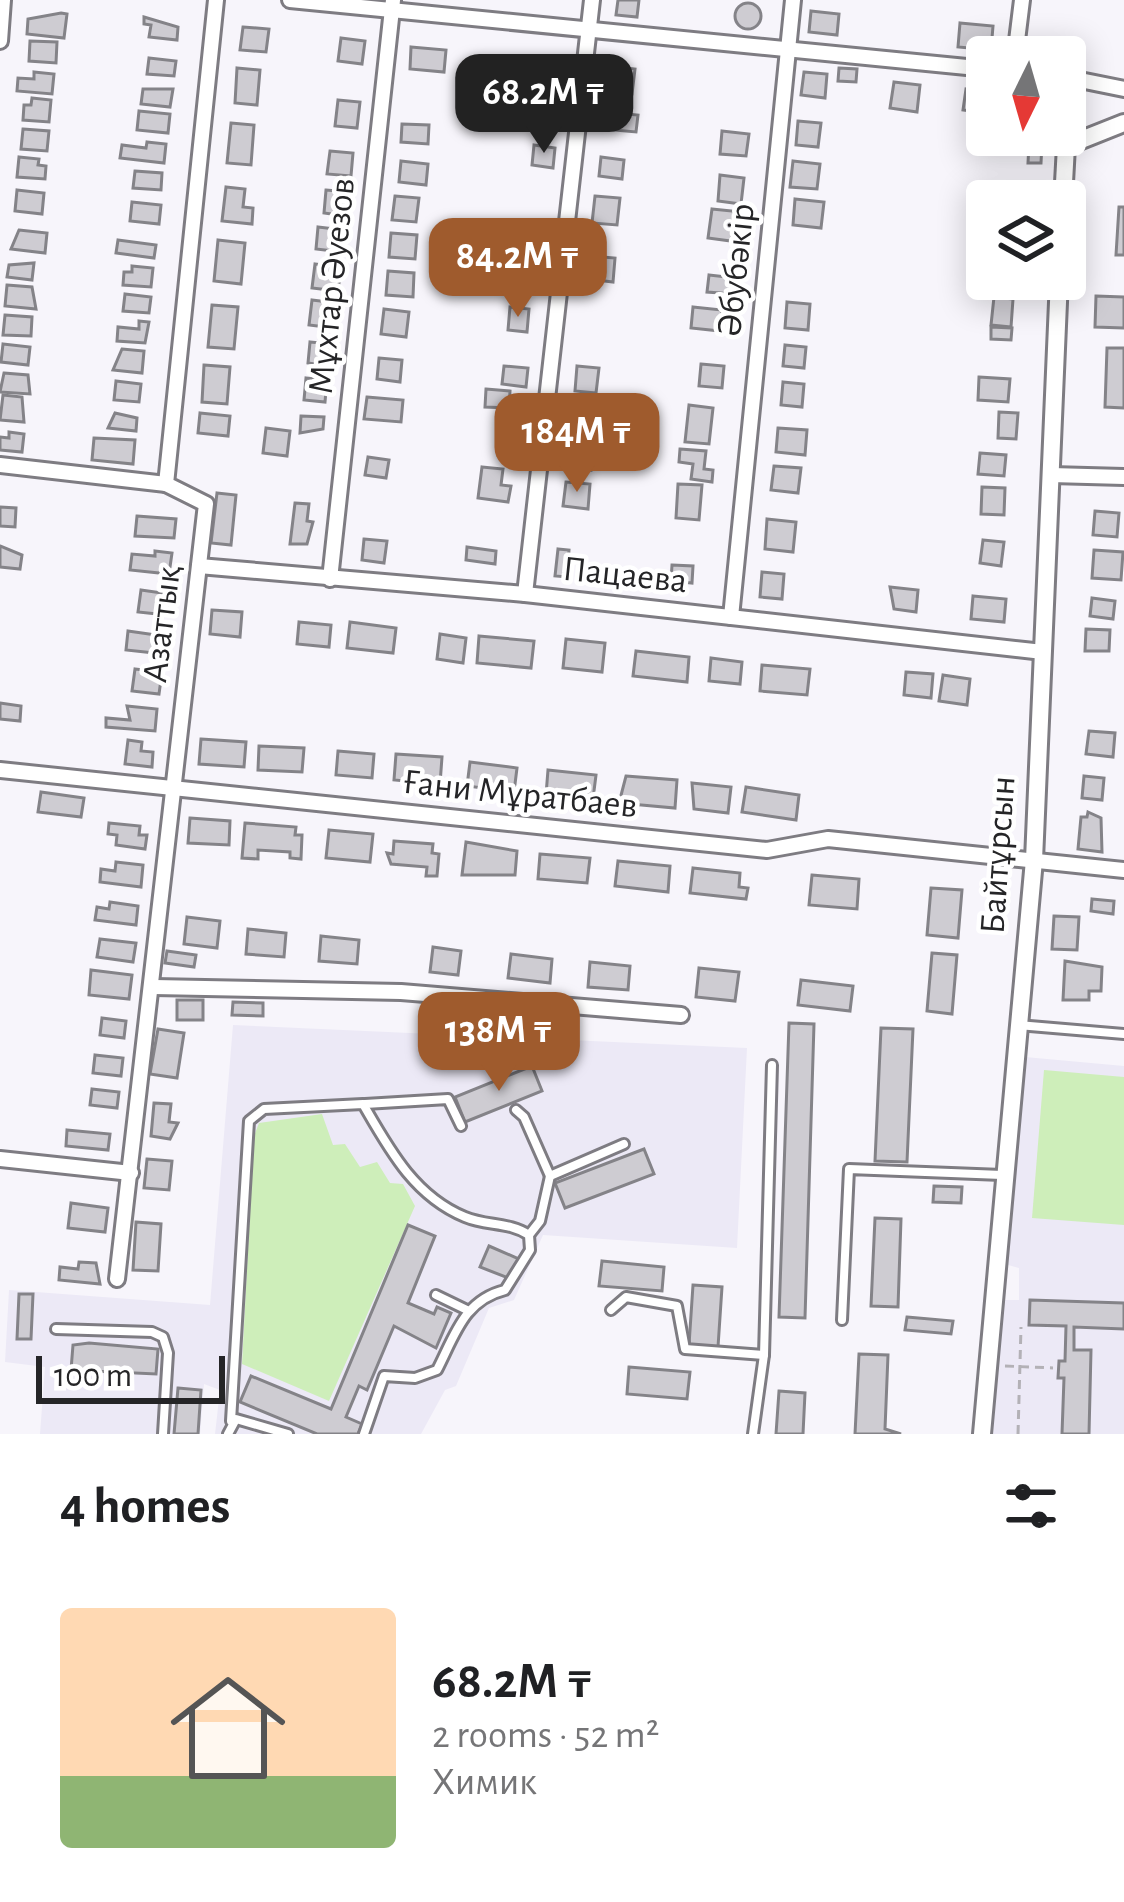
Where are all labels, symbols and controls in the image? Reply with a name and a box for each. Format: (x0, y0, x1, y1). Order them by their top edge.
north arrow (966, 36, 1086, 156)
map controls (966, 36, 1086, 300)
pin: 68.2M ₸ (433, 54, 655, 156)
text: 68.2M ₸ (482, 73, 606, 112)
street label: Мұхтар Әуезов (303, 176, 361, 396)
button: layers (966, 180, 1086, 300)
street label: Әбубәкір (711, 202, 761, 338)
pin: 84.2M ₸ (407, 218, 629, 320)
text: 84.2M ₸ (456, 237, 580, 276)
pin: 184M ₸ (479, 393, 675, 495)
text: 184M ₸ (521, 412, 633, 451)
street label: Пацаева (561, 551, 689, 599)
street label: Азаттық (137, 563, 187, 685)
street label: Ғани Мұратбаев (401, 764, 639, 824)
street label: Байтұрсын (975, 775, 1021, 935)
pin: 138M ₸ (401, 992, 597, 1094)
text: 138M ₸ (445, 1011, 553, 1050)
scale bar (36, 1350, 225, 1403)
text: 100 m (54, 1360, 132, 1393)
icon: filters (998, 1473, 1064, 1539)
text: 4 homes (60, 1481, 230, 1532)
icon: home (156, 1656, 300, 1800)
text: 68.2M ₸ (432, 1656, 594, 1707)
text: 2 rooms · 52 m² (432, 1716, 659, 1755)
text: Химик (432, 1763, 537, 1802)

